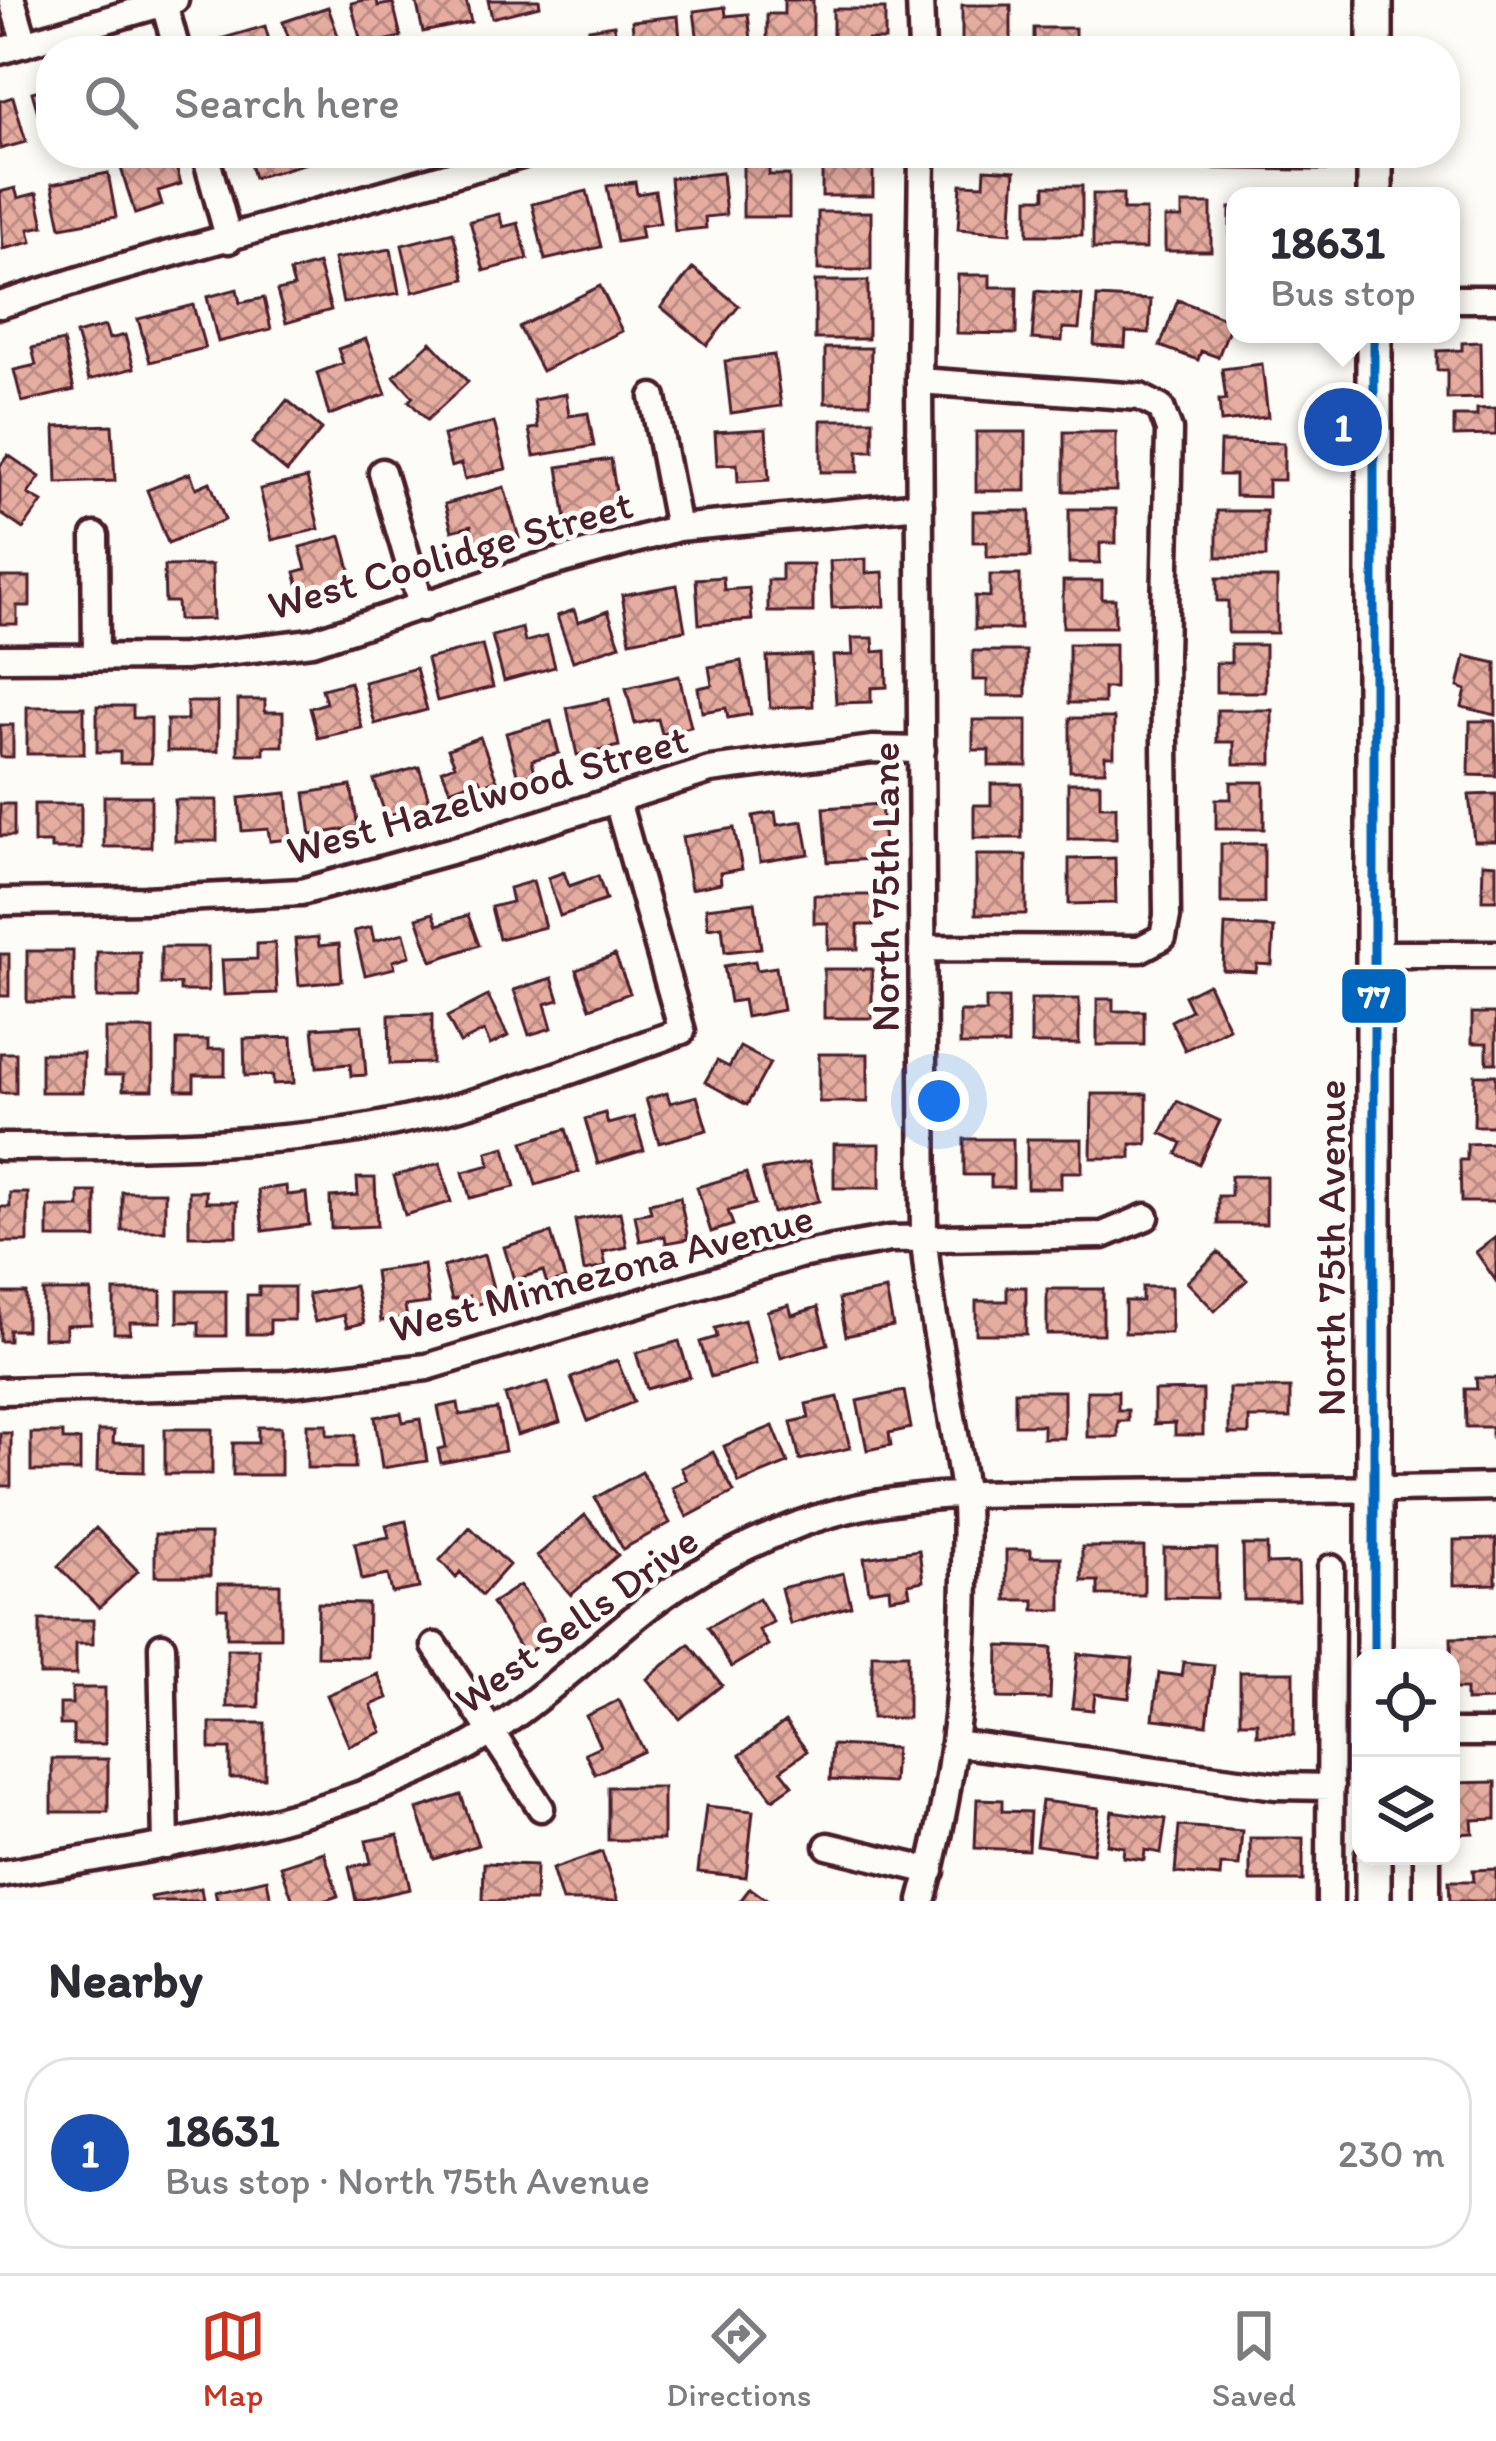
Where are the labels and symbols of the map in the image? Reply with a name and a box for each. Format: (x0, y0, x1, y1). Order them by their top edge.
pin: 1 (1304, 382, 1382, 472)
street label: West Coolidge Street (262, 478, 638, 631)
street label: West Hazelwood Street (281, 713, 694, 876)
street label: North 75th Lane (859, 742, 910, 1032)
line badge: 77 (1340, 967, 1408, 1025)
text: 77 (1357, 977, 1391, 1016)
your location (909, 1071, 969, 1131)
street label: North 75th Avenue (1305, 1080, 1356, 1416)
street label: West Minnezona Avenue (384, 1191, 819, 1354)
street label: West Sells Drive (445, 1514, 708, 1725)

